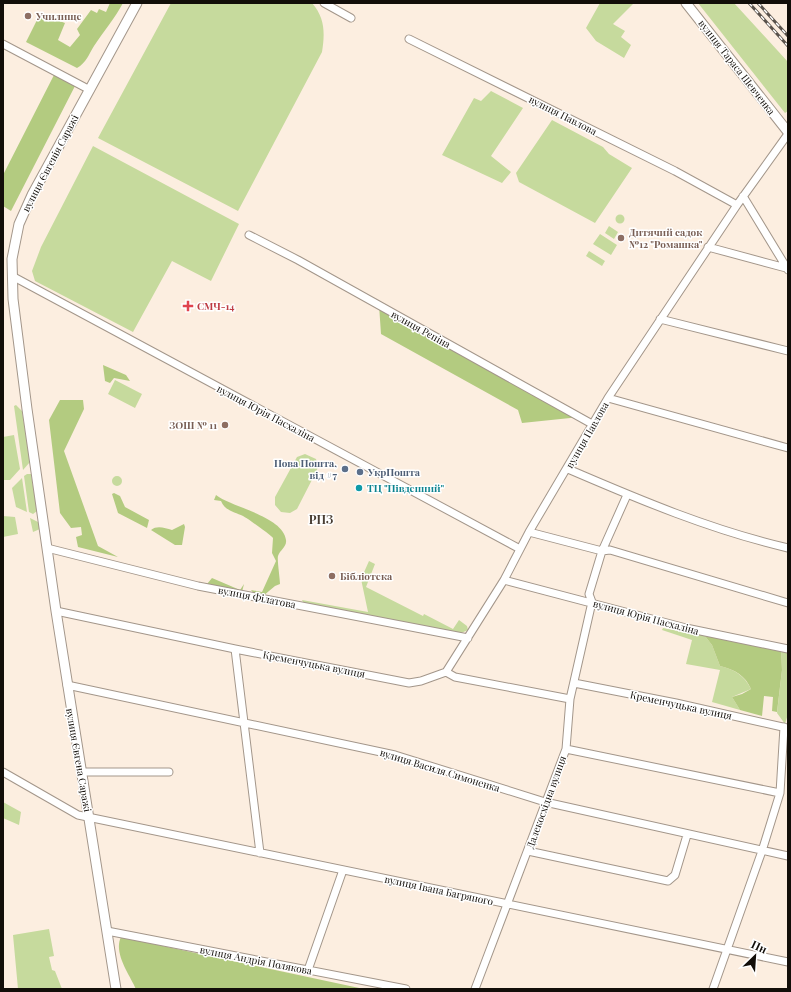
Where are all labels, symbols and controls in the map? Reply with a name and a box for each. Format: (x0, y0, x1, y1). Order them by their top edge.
place label: Училище (35, 9, 82, 23)
marker: Училище (23, 11, 33, 21)
street label: вулиця Тараса Шевченка (695, 17, 779, 118)
street label: вулиця Павлова (527, 92, 599, 138)
street label: вулиця Євгенія Саражі (18, 112, 82, 214)
place label: Дитячий садок №12 "Ромашка" (629, 225, 703, 251)
marker: Дитячий садок №12 "Ромашка" (616, 233, 626, 243)
place label: СМЧ-14 (197, 299, 235, 313)
marker: СМЧ-14 (182, 300, 194, 312)
street label: вулиця Рєпіна (389, 307, 453, 351)
street label: вулиця Юрія Пасхаліна (215, 381, 317, 445)
street label: вулиця Павлова (562, 399, 612, 471)
place label: ЗОШ № 11 (169, 418, 217, 432)
marker: ЗОШ № 11 (220, 420, 230, 430)
place label: Нова Пошта, від #7 (274, 456, 337, 482)
marker: Нова Пошта, від #7 (340, 464, 350, 474)
place label: УкрПошта (367, 465, 421, 479)
marker: УкрПошта (355, 467, 365, 477)
place label: ТЦ "Південний" (367, 481, 445, 495)
marker: ТЦ "Південний" (354, 483, 364, 493)
district label: РПЗ (309, 511, 333, 527)
place label: Бібліотека (340, 569, 393, 583)
marker: Бібліотека (327, 571, 337, 581)
street label: вулиця Філатова (217, 583, 297, 611)
street label: вулиця Юрія Пасхаліна (591, 596, 701, 638)
street label: Кременчуцька вулиця (262, 647, 367, 681)
street label: Кременчуцька вулиця (629, 687, 734, 723)
street label: вулиця Євгена Саражі (63, 707, 95, 813)
street label: вулиця Василя Симоненка (378, 745, 502, 795)
street label: Далекосхідна вулиця (523, 753, 569, 850)
street label: вулиця Івана Багряного (383, 872, 495, 908)
north arrow (735, 936, 775, 976)
text: Пн (749, 936, 770, 957)
street label: вулиця Андрія Полякова (199, 942, 313, 978)

